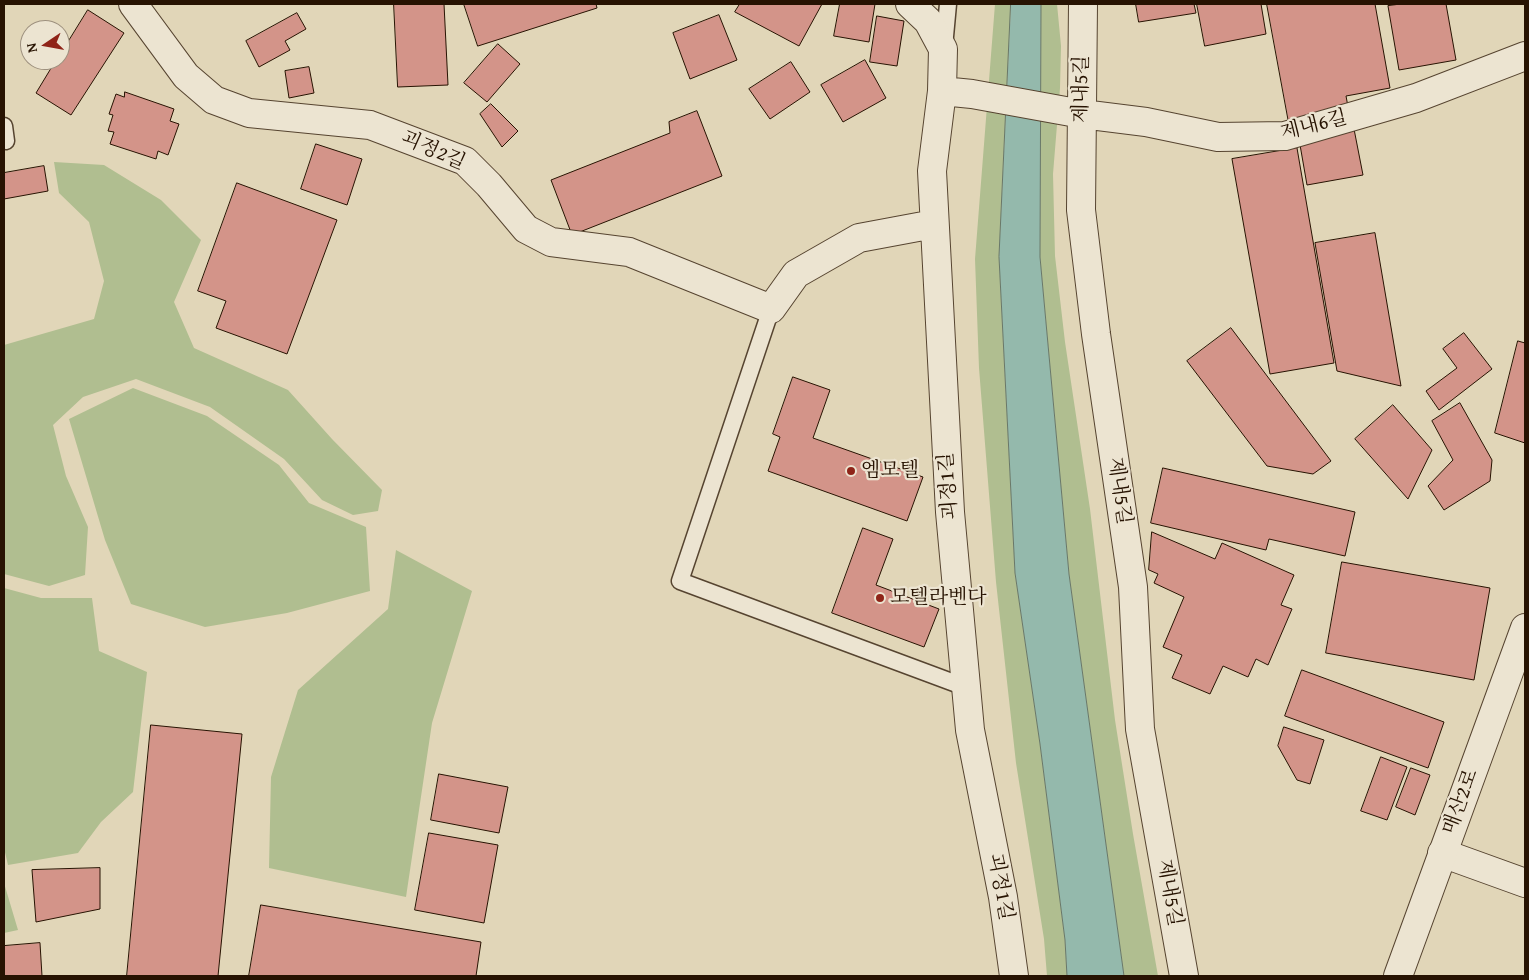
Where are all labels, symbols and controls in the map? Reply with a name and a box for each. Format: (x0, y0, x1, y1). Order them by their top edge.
north arrow (20, 20, 70, 70)
text: N (21, 41, 42, 55)
street label: 제내5길 (1069, 55, 1095, 123)
street label: 제내6길 (1278, 106, 1350, 146)
street label: 괴정2길 (397, 126, 469, 176)
street label: 괴정1길 (935, 451, 963, 521)
street label: 제내5길 (1102, 456, 1136, 526)
place label: 엠모텔 (861, 459, 919, 483)
marker: 엠모텔 (845, 465, 857, 477)
place label: 모텔라벤다 (890, 586, 987, 610)
marker: 모텔라벤다 (874, 592, 886, 604)
street label: 매산2로 (1438, 766, 1484, 838)
street label: 괴정1길 (982, 852, 1018, 922)
street label: 제내5길 (1151, 858, 1187, 928)

